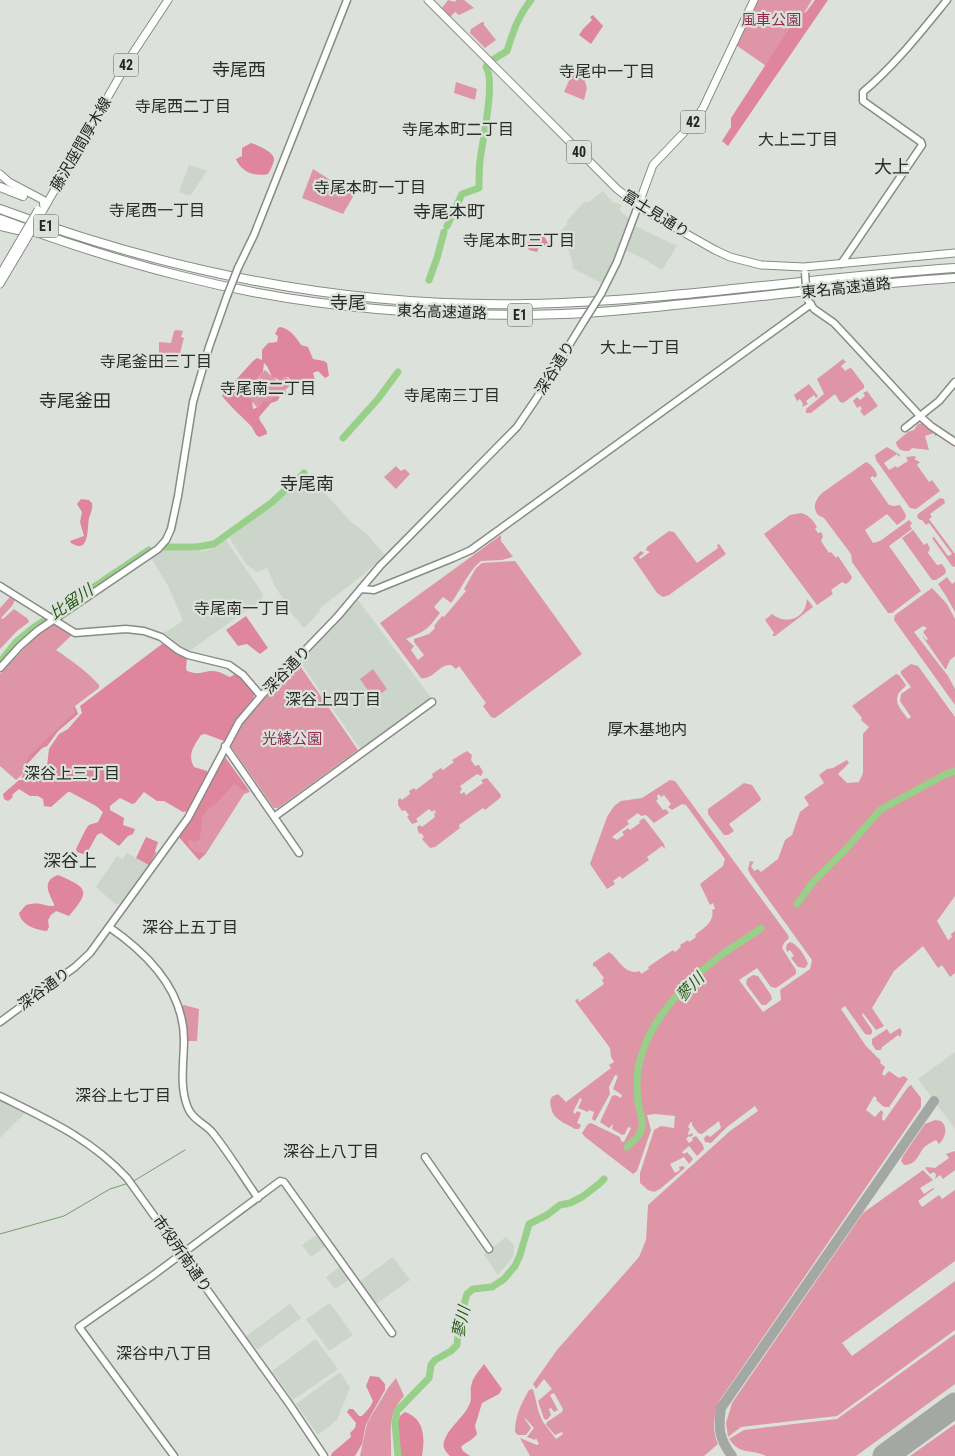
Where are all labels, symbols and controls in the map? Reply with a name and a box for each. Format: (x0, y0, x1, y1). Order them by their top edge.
park label: 風車公園 (741, 11, 801, 29)
road number: 42 (114, 54, 138, 76)
district label: 寺尾西 (212, 59, 266, 80)
district label: 寺尾中一丁目 (559, 62, 655, 81)
street label: 藤沢座間厚木線 (47, 94, 115, 194)
district label: 寺尾西二丁目 (135, 97, 231, 116)
road number: 42 (680, 110, 706, 134)
district label: 寺尾本町二丁目 (402, 120, 514, 139)
district label: 大上二丁目 (758, 130, 838, 149)
road number: 40 (566, 140, 592, 163)
district label: 大上 (874, 156, 910, 177)
district label: 寺尾本町一丁目 (314, 178, 426, 197)
street label: 富士見通り (619, 186, 693, 242)
district label: 寺尾西一丁目 (109, 201, 205, 220)
district label: 寺尾本町 (413, 201, 485, 222)
road number: E1 (34, 215, 58, 238)
district label: 寺尾本町三丁目 (463, 231, 575, 250)
street label: 東名高速道路 (800, 274, 892, 302)
district label: 寺尾 (330, 292, 366, 313)
street label: 東名高速道路 (397, 301, 487, 323)
road number: E1 (508, 304, 532, 326)
street label: 深谷通り (531, 338, 579, 398)
district label: 大上一丁目 (600, 338, 680, 357)
district label: 寺尾釜田三丁目 (100, 352, 212, 371)
district label: 寺尾南二丁目 (220, 379, 316, 398)
district label: 寺尾南三丁目 (404, 386, 500, 405)
district label: 寺尾釜田 (39, 390, 111, 411)
district label: 寺尾南 (280, 473, 334, 494)
water label: 比留川 (46, 580, 98, 623)
district label: 寺尾南一丁目 (194, 599, 290, 618)
street label: 深谷通り (260, 642, 314, 698)
district label: 深谷上四丁目 (285, 690, 381, 709)
district label: 厚木基地内 (607, 720, 687, 739)
park label: 光綾公園 (262, 730, 322, 748)
district label: 深谷上三丁目 (24, 764, 120, 783)
district label: 深谷上 (43, 850, 97, 871)
district label: 深谷上五丁目 (142, 918, 238, 937)
street label: 深谷通り (14, 964, 74, 1014)
water label: 蓼川 (672, 967, 709, 1005)
district label: 深谷上七丁目 (75, 1086, 171, 1105)
district label: 深谷上八丁目 (283, 1142, 379, 1161)
street label: 市役所南通り (149, 1212, 215, 1296)
water label: 蓼川 (448, 1302, 474, 1340)
district label: 深谷中八丁目 (116, 1344, 212, 1363)

